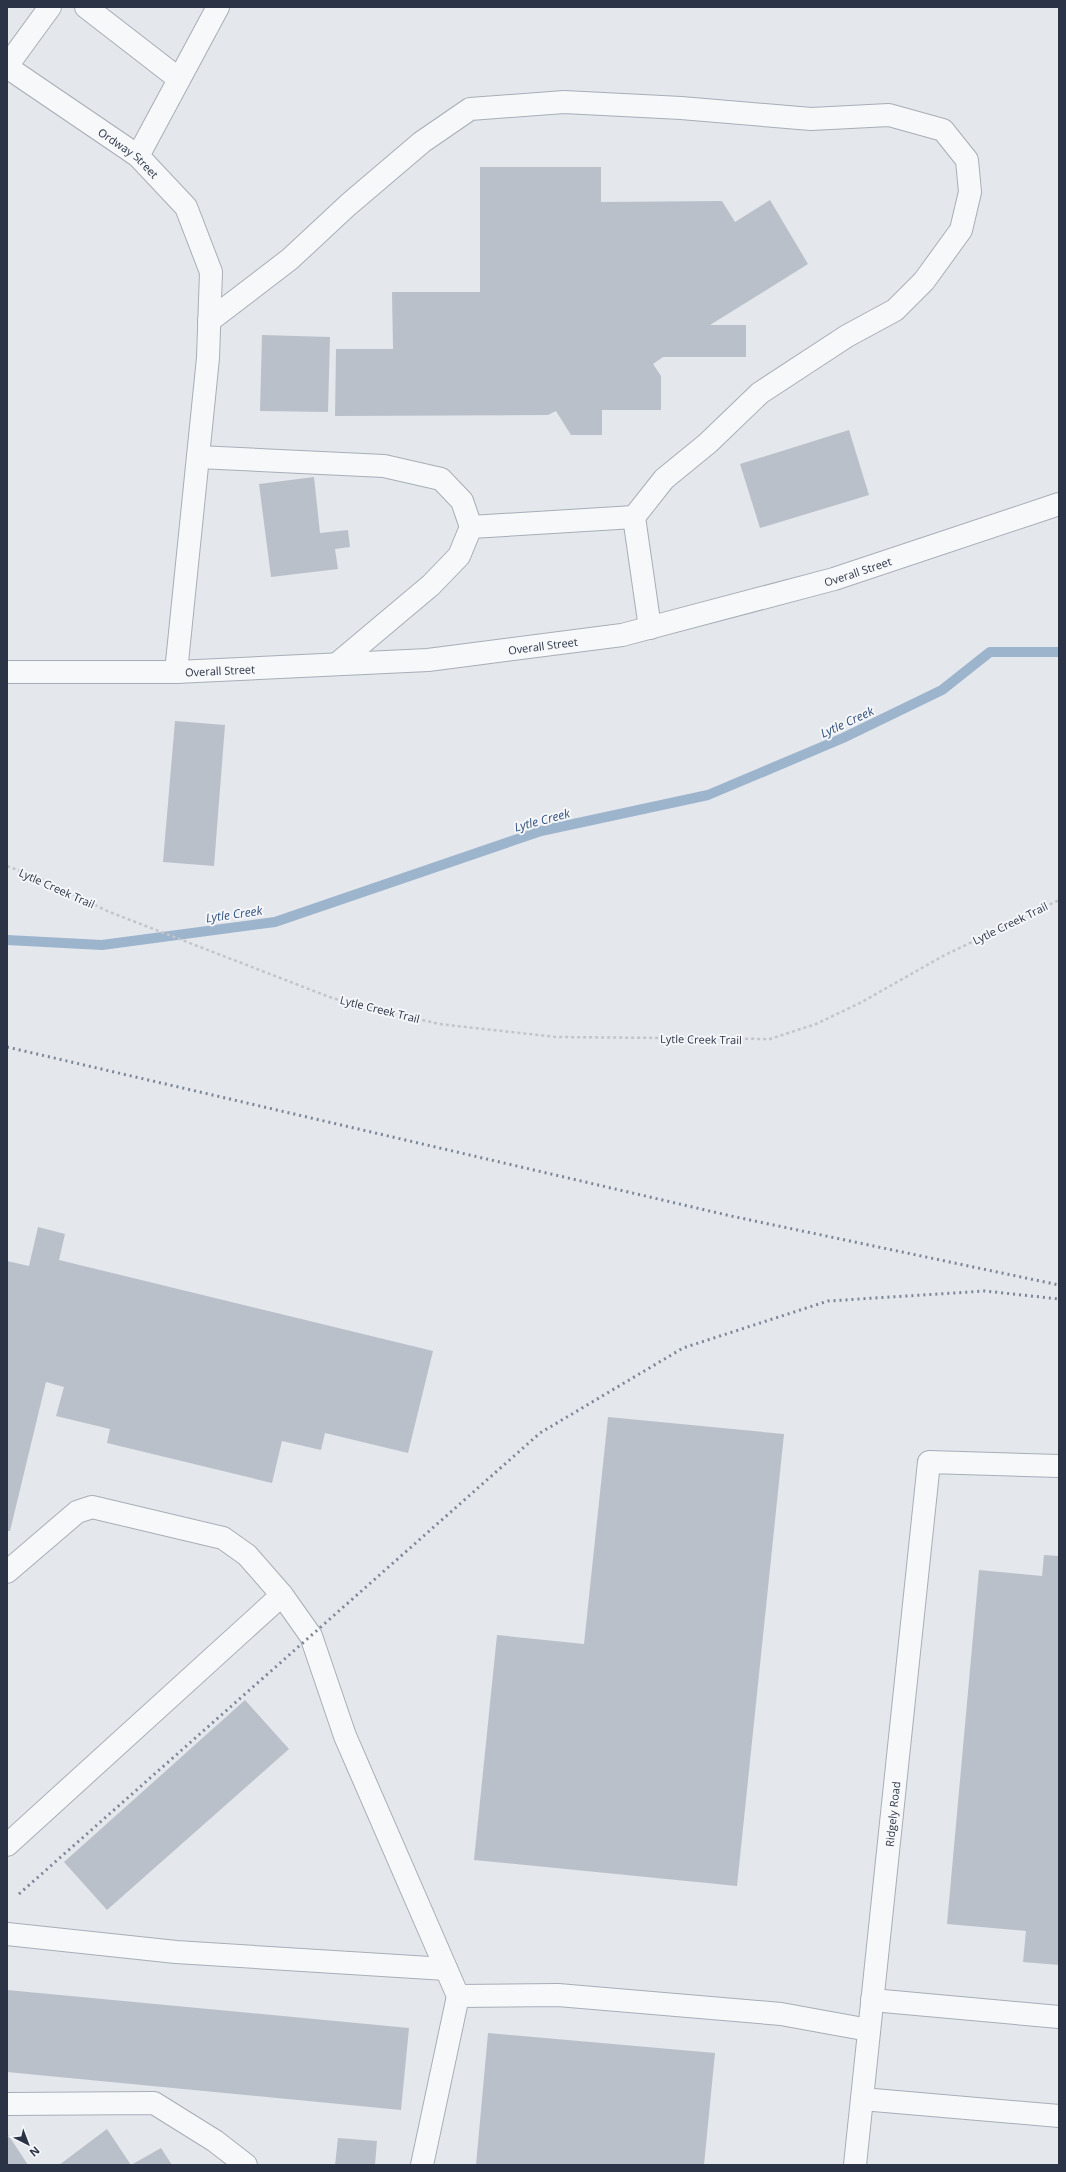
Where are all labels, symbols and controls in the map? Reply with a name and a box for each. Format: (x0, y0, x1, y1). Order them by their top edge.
street label: Ordway Street (96, 124, 162, 181)
street label: Overall Street (822, 553, 893, 589)
street label: Overall Street (507, 633, 579, 657)
street label: Overall Street (185, 661, 255, 679)
water label: Lytle Creek (818, 702, 877, 742)
water label: Lytle Creek (512, 804, 573, 836)
street label: Lytle Creek Trail (17, 865, 97, 911)
street label: Lytle Creek Trail (970, 898, 1050, 948)
water label: Lytle Creek (205, 901, 265, 926)
street label: Lytle Creek Trail (339, 992, 421, 1026)
street label: Lytle Creek Trail (660, 1031, 742, 1047)
street label: Ridgely Road (881, 1780, 903, 1848)
north arrow (8, 2124, 48, 2164)
text: N (27, 2143, 43, 2160)

